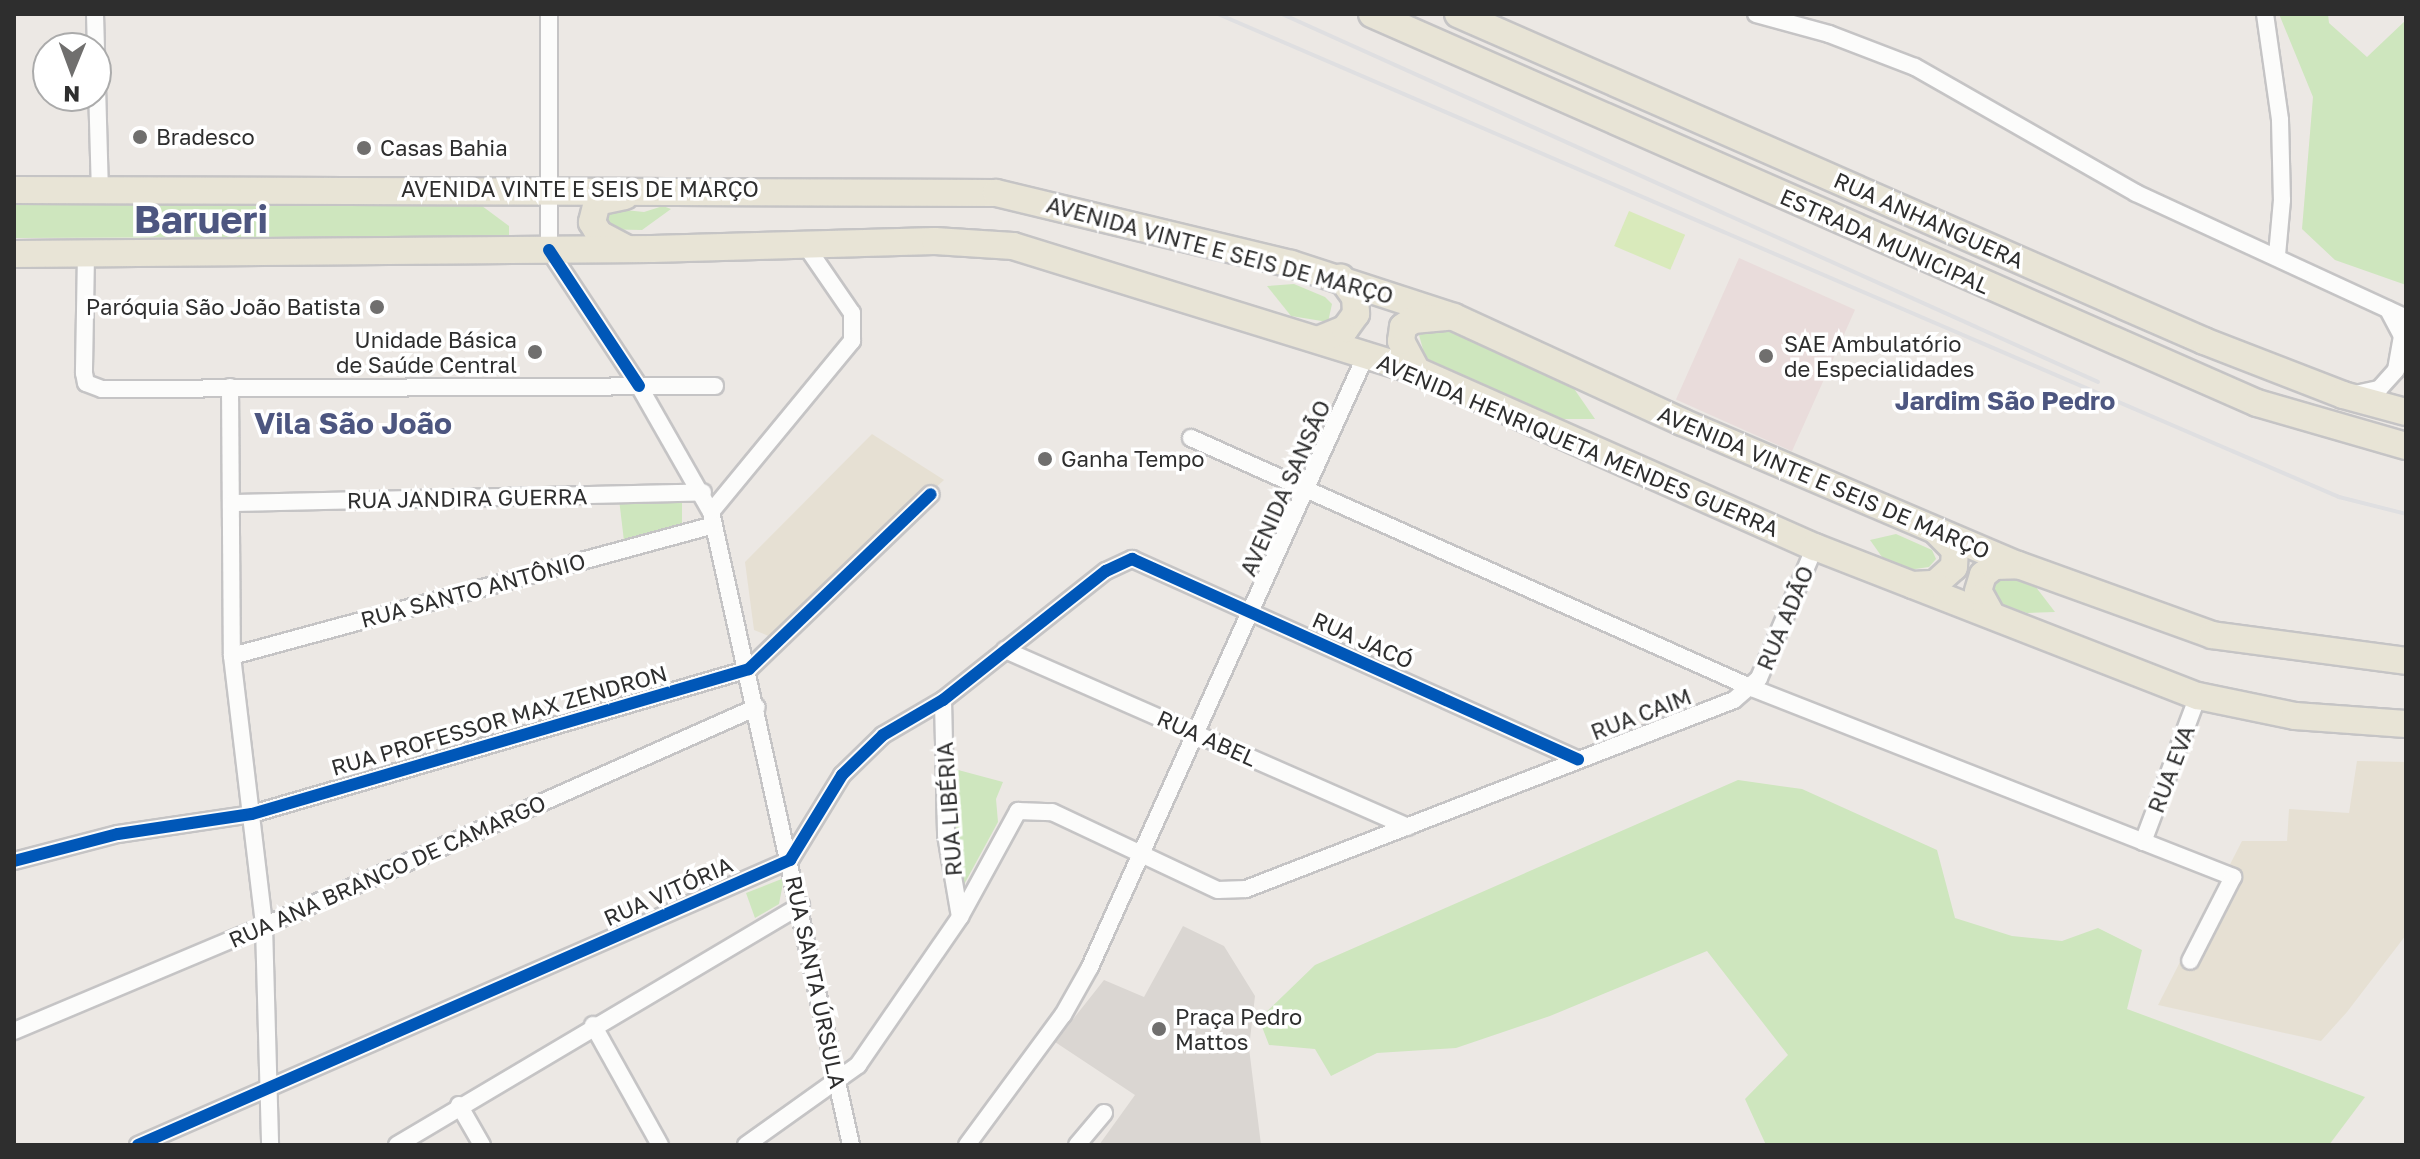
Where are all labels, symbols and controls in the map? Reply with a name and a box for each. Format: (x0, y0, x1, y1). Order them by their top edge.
north arrow (32, 32, 112, 112)
text: N (63, 81, 80, 108)
place label: Bradesco (156, 124, 255, 150)
marker: Bradesco (131, 128, 149, 146)
place label: Casas Bahia (380, 135, 508, 161)
marker: Casas Bahia (355, 139, 373, 157)
street label: RUA ANHANGUERA (1830, 166, 2028, 274)
street label: AVENIDA VINTE E SEIS DE MARÇO (401, 176, 759, 202)
street label: ESTRADA MUNICIPAL (1776, 183, 1994, 299)
street label: AVENIDA VINTE E SEIS DE MARÇO (1044, 191, 1396, 309)
district label: Barueri (134, 196, 268, 242)
place label: Paróquia São João Batista (86, 294, 361, 320)
marker: Paróquia São João Batista (368, 298, 386, 316)
place label: Unidade Básica de Saúde Central (336, 326, 517, 378)
place label: SAE Ambulatório de Especialidades (1784, 330, 1974, 382)
marker: Unidade Básica de Saúde Central (524, 341, 546, 363)
marker: SAE Ambulatório de Especialidades (1755, 345, 1777, 367)
street label: AVENIDA HENRIQUETA MENDES GUERRA (1373, 348, 1783, 542)
district label: Jardim São Pedro (1895, 385, 2115, 417)
street label: AVENIDA SANSÃO (1234, 396, 1336, 580)
street label: AVENIDA VINTE E SEIS DE MARÇO (1654, 400, 1994, 564)
district label: Vila São João (254, 405, 452, 441)
place label: Ganha Tempo (1061, 446, 1205, 472)
marker: Ganha Tempo (1036, 450, 1054, 468)
street label: RUA JANDIRA GUERRA (347, 483, 587, 513)
street label: RUA SANTO ANTÔNIO (358, 547, 588, 633)
street label: RUA ADÃO (1751, 562, 1819, 674)
street label: RUA JACÓ (1309, 606, 1417, 674)
street label: RUA PROFESSOR MAX ZENDRON (328, 659, 670, 781)
street label: RUA CAIM (1587, 683, 1695, 745)
street label: RUA ABEL (1153, 704, 1261, 772)
street label: RUA EVA (2142, 722, 2200, 816)
street label: RUA LIBÉRIA (931, 741, 967, 877)
street label: RUA ANA BRANCO DE CAMARGO (225, 789, 549, 953)
street label: RUA VITÓRIA (600, 851, 736, 931)
street label: RUA SANTA ÚRSULA (781, 873, 851, 1091)
place label: Praça Pedro Mattos (1175, 1003, 1302, 1054)
marker: Praça Pedro Mattos (1150, 1020, 1168, 1038)

